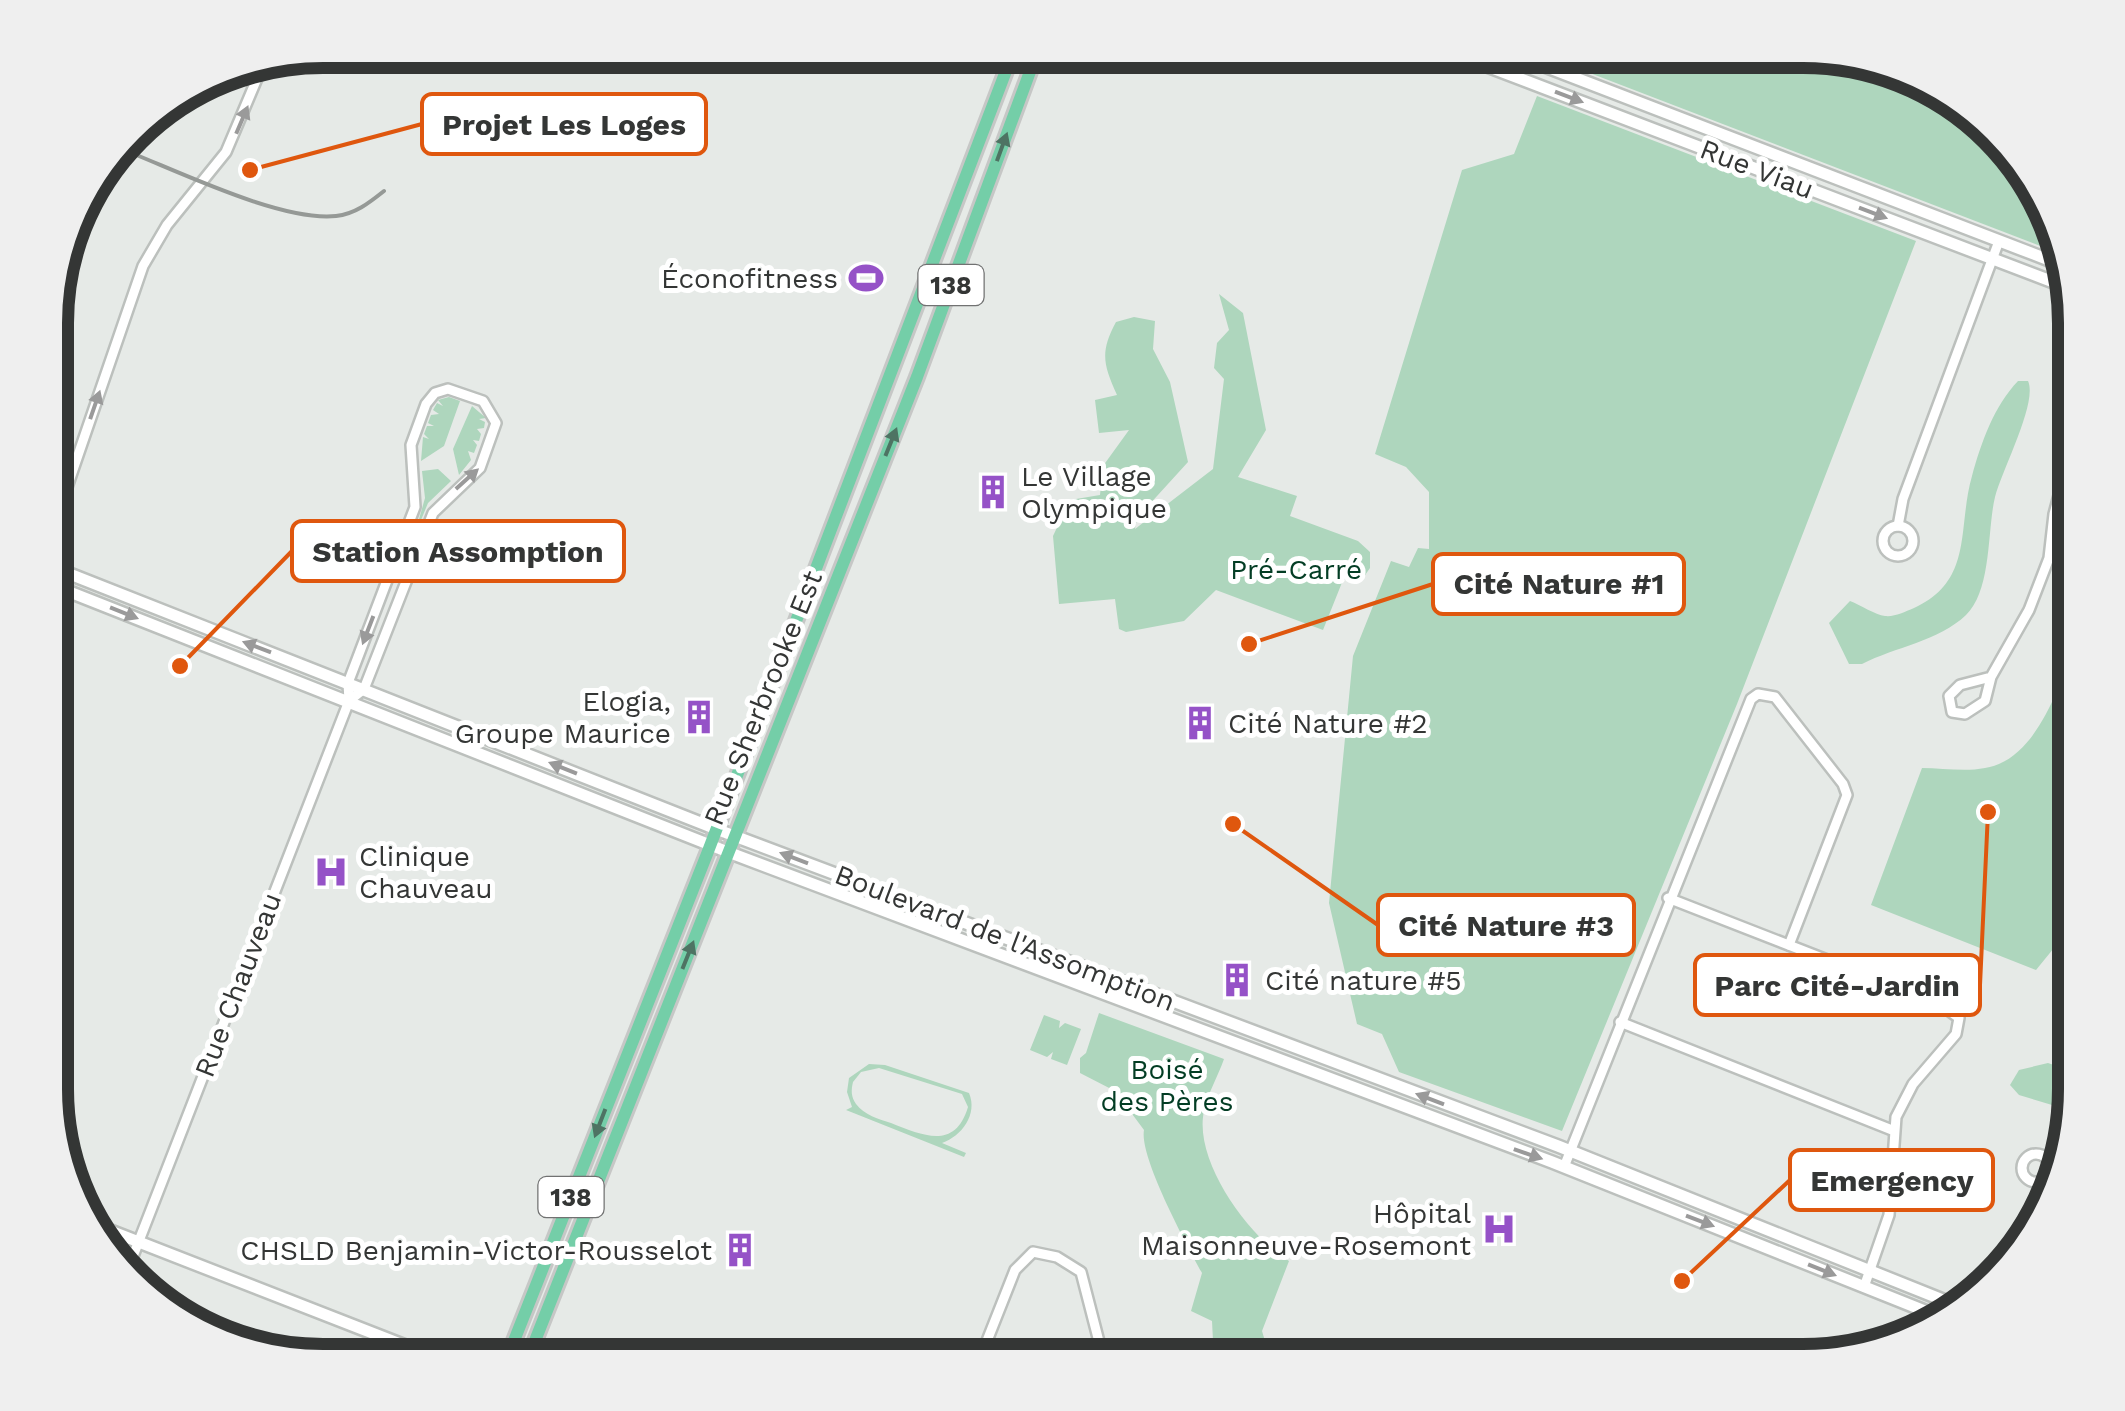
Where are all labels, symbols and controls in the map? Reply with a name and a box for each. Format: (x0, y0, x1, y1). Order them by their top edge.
one-way arrow (1555, 89, 1585, 105)
callout: Projet Les Loges (422, 94, 706, 154)
one-way arrow (234, 104, 250, 134)
text: Projet Les Loges (442, 107, 686, 142)
one-way arrow (995, 132, 1010, 162)
street label: Rue Viau (1696, 132, 1818, 206)
one-way arrow (1858, 206, 1888, 221)
sports icon: Éconofitness (847, 259, 885, 297)
place label: Éconofitness (661, 262, 838, 295)
road number: 138 (918, 265, 984, 305)
one-way arrow (88, 390, 103, 420)
one-way arrow (883, 427, 899, 457)
place label: Le Village Olympique (1021, 460, 1167, 525)
one-way arrow (454, 469, 479, 491)
building icon: Le Village Olympique (974, 473, 1012, 511)
callout: Station Assomption (292, 521, 624, 581)
text: Station Assomption (312, 534, 604, 569)
park label: Pré-Carré (1230, 553, 1362, 586)
callout: Cité Nature #1 (1433, 554, 1684, 614)
street label: Rue Sherbrooke Est (697, 566, 829, 830)
text: Cité Nature #1 (1453, 566, 1665, 601)
one-way arrow (109, 606, 139, 622)
one-way arrow (359, 616, 375, 646)
one-way arrow (241, 639, 271, 654)
place label: Elogia, Groupe Maurice (455, 685, 671, 750)
building icon: Elogia, Groupe Maurice (680, 698, 718, 736)
building icon: Cité Nature #2 (1181, 704, 1219, 742)
place label: Cité Nature #2 (1228, 707, 1428, 740)
one-way arrow (548, 760, 578, 776)
place label: Clinique Chauveau (359, 840, 493, 905)
one-way arrow (778, 850, 808, 865)
hospital icon: Clinique Chauveau (312, 853, 350, 891)
street label: Boulevard de l'Assomption (830, 858, 1180, 1018)
street label: Rue Chauveau (188, 888, 288, 1082)
callout: Cité Nature #3 (1378, 895, 1634, 955)
text: Cité Nature #3 (1398, 908, 1614, 943)
one-way arrow (680, 940, 696, 970)
callout: Parc Cité-Jardin (1695, 955, 1980, 1015)
building icon: Cité nature #5 (1218, 961, 1256, 999)
place label: Cité nature #5 (1265, 964, 1462, 997)
text: Parc Cité-Jardin (1714, 968, 1960, 1003)
park label: Boisé des Pères (1101, 1053, 1233, 1118)
one-way arrow (1415, 1091, 1445, 1106)
one-way arrow (591, 1108, 607, 1138)
one-way arrow (1514, 1148, 1544, 1163)
callout: Emergency (1790, 1150, 1993, 1210)
text: Emergency (1810, 1163, 1974, 1198)
road number: 138 (538, 1177, 604, 1217)
place label: Hôpital Maisonneuve-Rosemont (1141, 1197, 1471, 1262)
hospital icon: Hôpital Maisonneuve-Rosemont (1480, 1210, 1518, 1248)
one-way arrow (1686, 1214, 1716, 1230)
building icon: CHSLD Benjamin-Victor-Rousselot (721, 1231, 759, 1269)
place label: CHSLD Benjamin-Victor-Rousselot (240, 1234, 712, 1267)
one-way arrow (1808, 1262, 1838, 1278)

